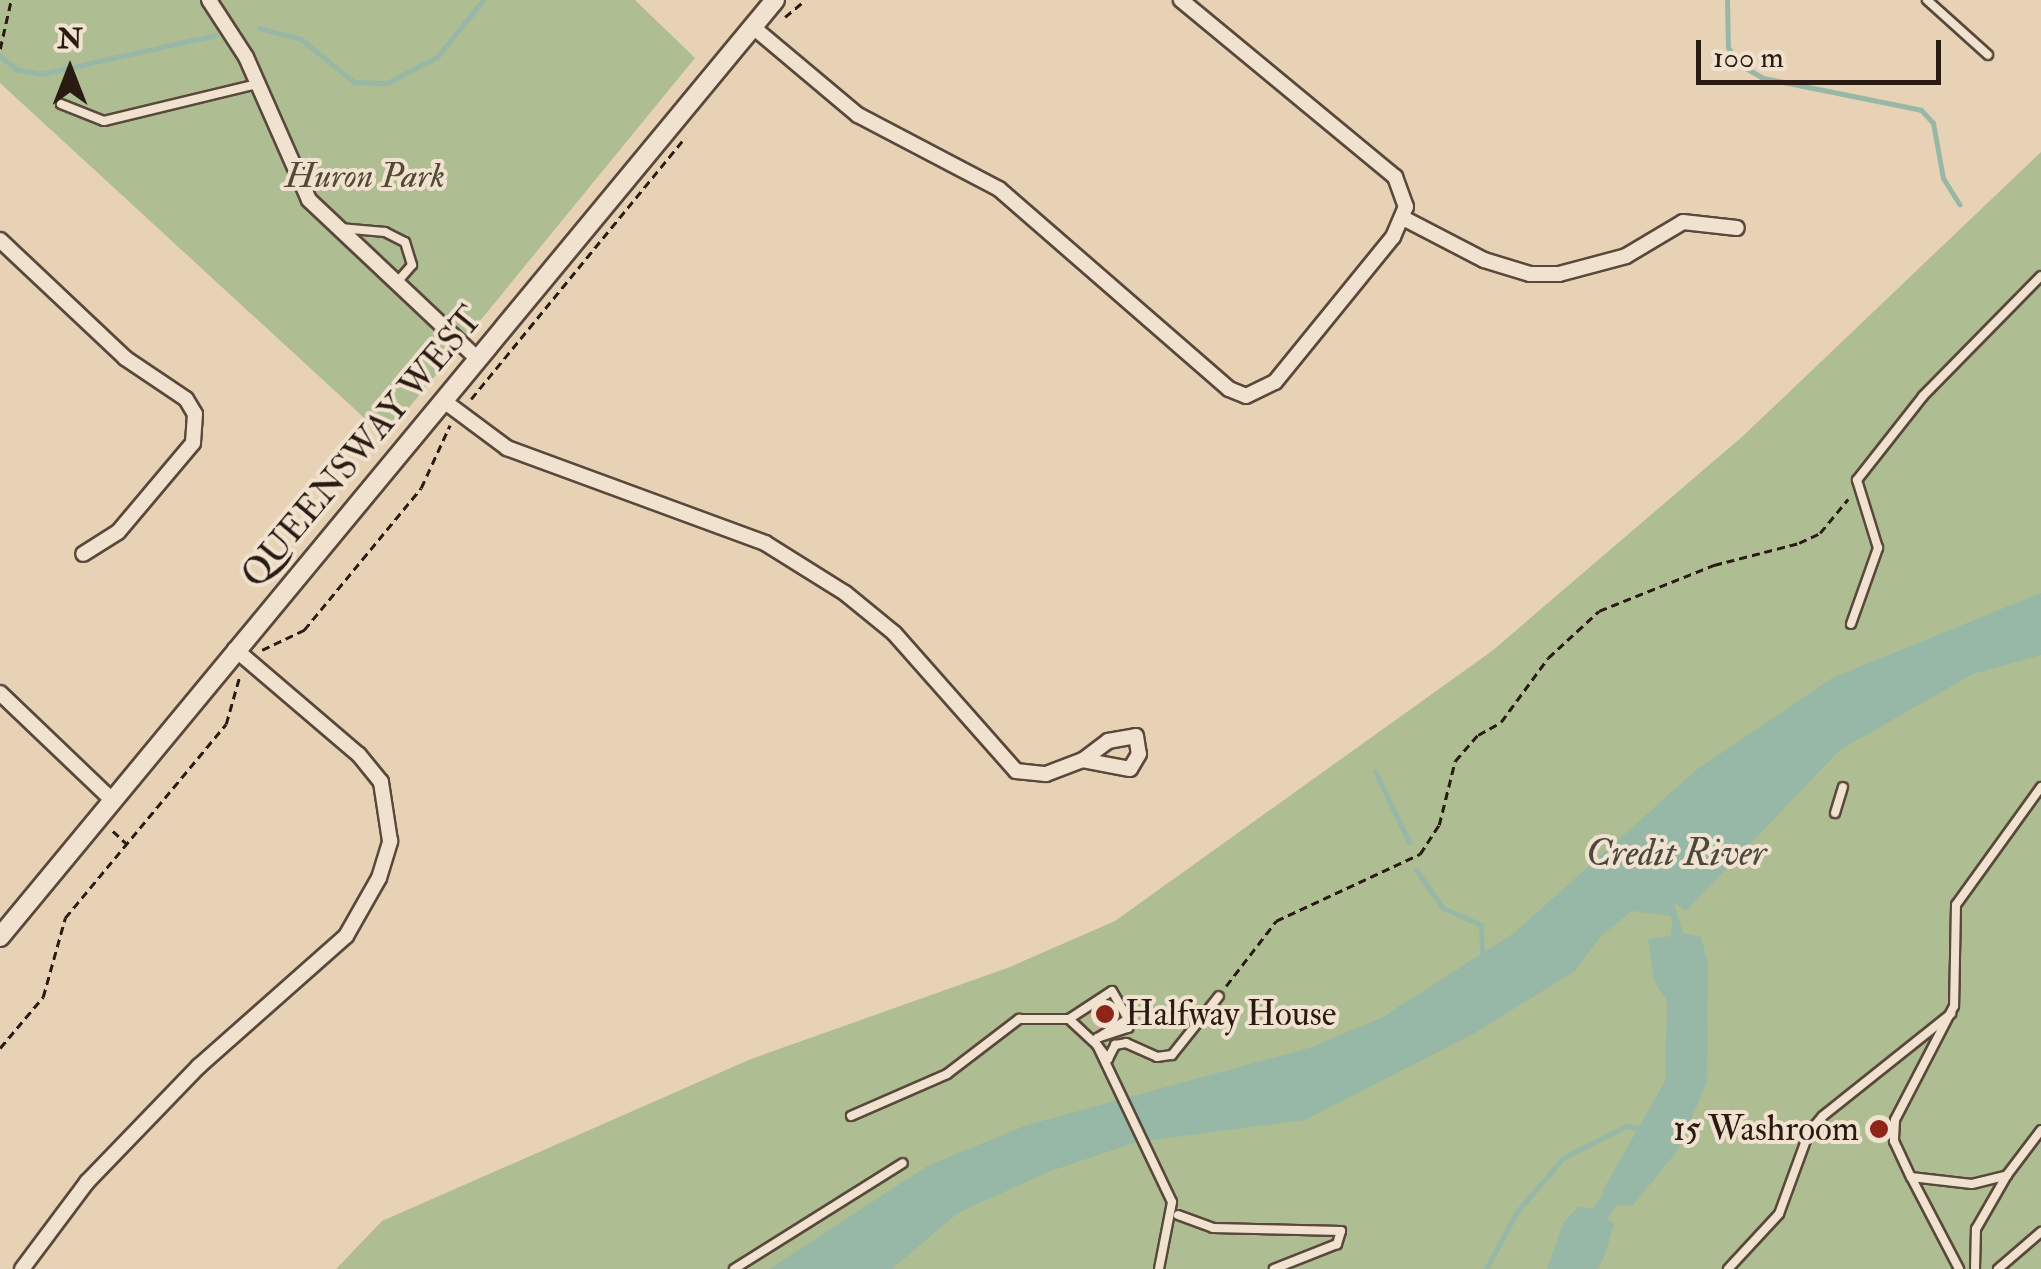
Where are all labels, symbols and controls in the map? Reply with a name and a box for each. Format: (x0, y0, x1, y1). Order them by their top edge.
north arrow (20, 20, 120, 120)
scale bar (1701, 20, 1946, 82)
text: N (57, 22, 83, 57)
text: 100 m (1713, 39, 1784, 76)
park label: Huron Park (285, 155, 445, 197)
street label: QUEENSWAY WEST (233, 299, 491, 595)
water label: Credit River (1586, 831, 1766, 877)
place label: Halfway House (1125, 993, 1336, 1035)
marker: Halfway House (1094, 1003, 1116, 1025)
place label: 15 Washroom (1673, 1108, 1859, 1150)
marker: 15 Washroom (1868, 1118, 1890, 1140)

